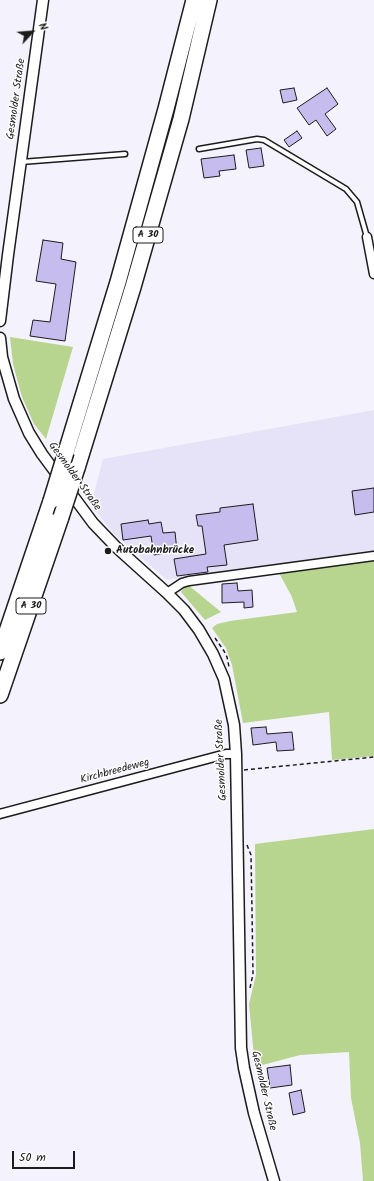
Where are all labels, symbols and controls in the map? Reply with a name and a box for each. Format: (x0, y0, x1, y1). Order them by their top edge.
north arrow (12, 12, 52, 52)
text: N (33, 20, 52, 34)
street label: Gesmolder Straße (5, 58, 29, 140)
road number: A 30 (133, 227, 163, 243)
street label: Gesmolder Straße (45, 440, 103, 514)
place label: Autobahnbrücke (116, 544, 194, 558)
marker: Autobahnbrücke (103, 546, 113, 556)
road number: A 30 (16, 598, 46, 614)
street label: Gesmolder Straße (213, 719, 231, 801)
street label: Kirchbreedeweg (79, 756, 151, 788)
street label: Gesmolder Straße (247, 1050, 279, 1132)
scale bar (14, 1143, 77, 1169)
text: 50 m (19, 1148, 46, 1167)

